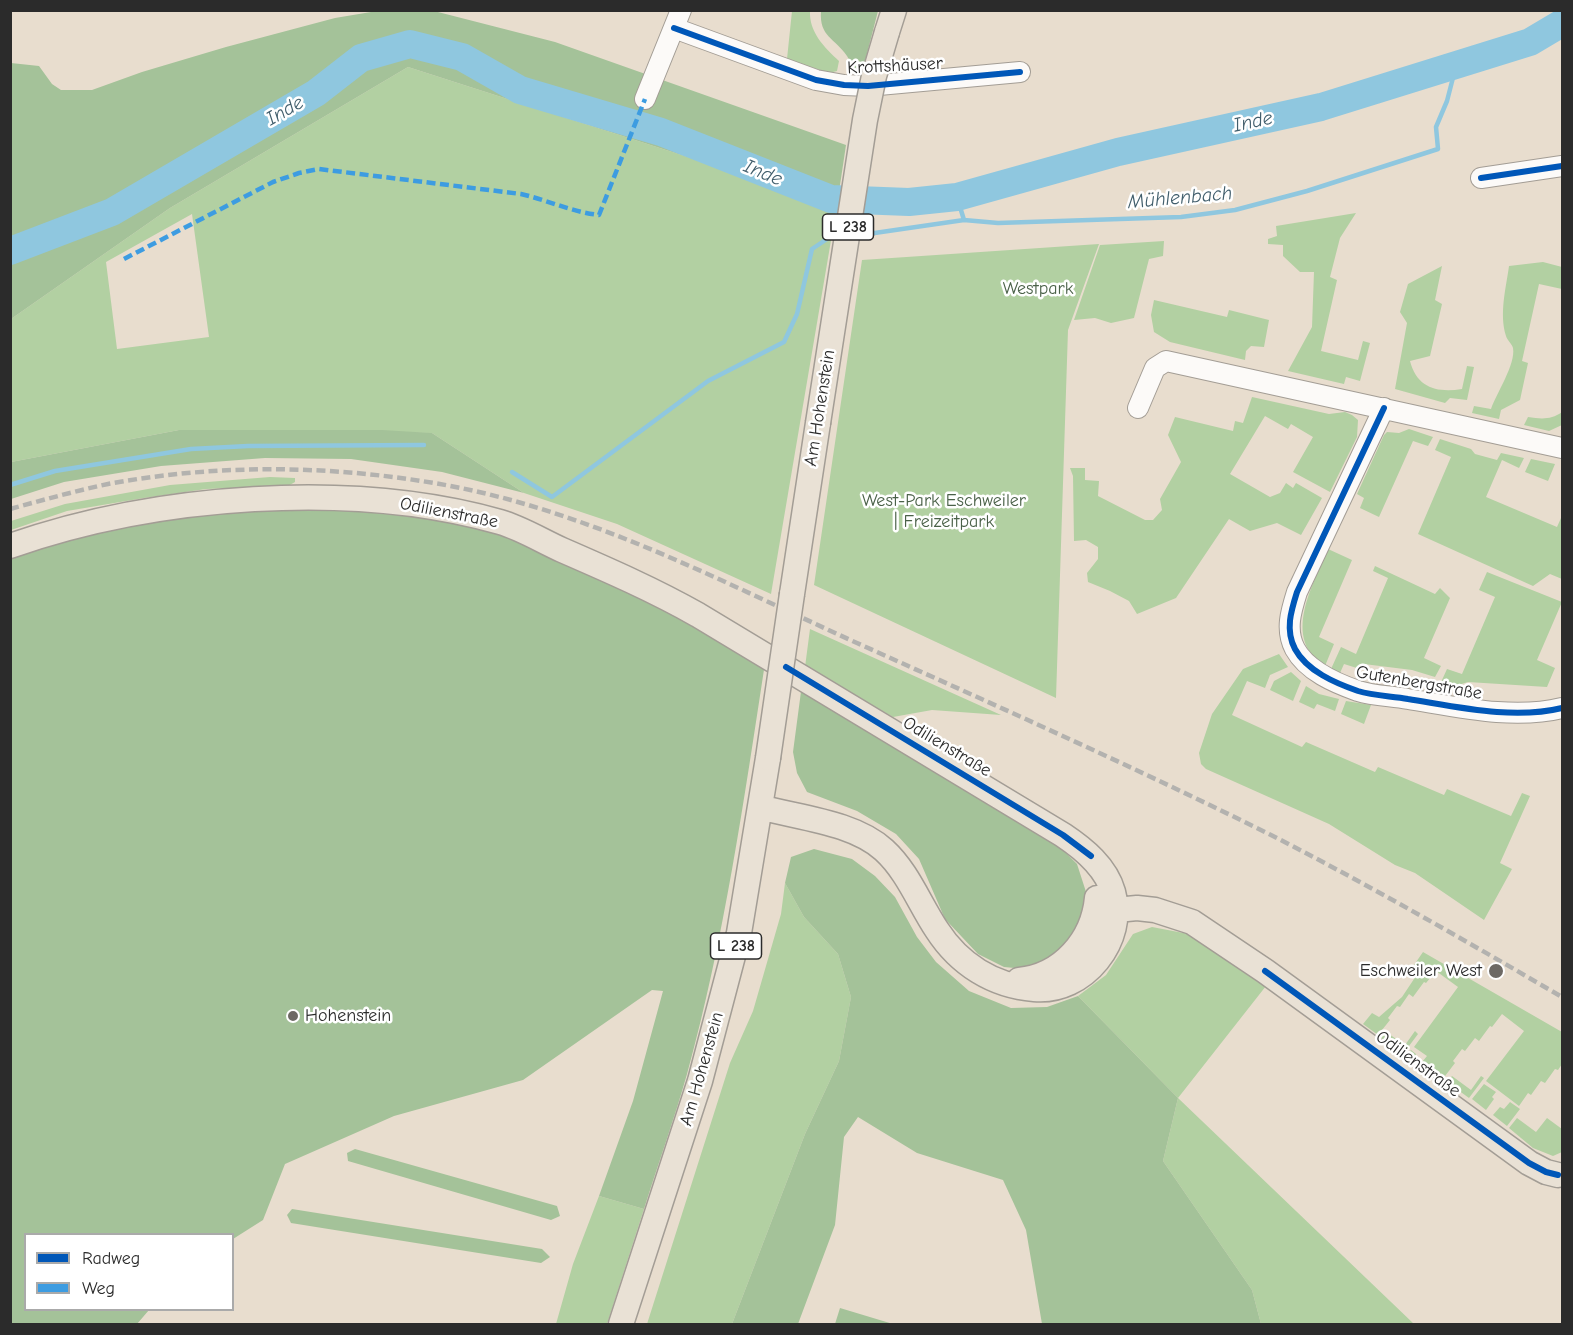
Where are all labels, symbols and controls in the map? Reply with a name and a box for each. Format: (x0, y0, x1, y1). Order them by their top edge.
street label: Krottshäuser (847, 53, 943, 79)
water label: Inde (262, 91, 308, 131)
water label: Inde (1231, 106, 1275, 138)
water label: Inde (740, 154, 786, 192)
water label: Mühlenbach (1127, 181, 1233, 215)
road number: L 238 (822, 214, 874, 240)
park label: Westpark (1003, 278, 1073, 300)
street label: Am Hohenstein (800, 348, 840, 468)
park label: West-Park Eschweiler | Freizeitpark (862, 490, 1026, 532)
street label: Odilienstraße (398, 493, 500, 533)
street label: Gutenbergstraße (1354, 661, 1484, 705)
street label: Odilienstraße (899, 712, 995, 782)
road number: L 238 (710, 933, 762, 959)
place label: Eschweiler West (1360, 960, 1482, 982)
marker: Eschweiler West (1487, 962, 1505, 980)
place label: Hohenstein (305, 1005, 391, 1027)
marker: Hohenstein (286, 1009, 300, 1023)
street label: Am Hohenstein (675, 1009, 729, 1129)
street label: Odilienstraße (1371, 1026, 1465, 1102)
legend (24, 1233, 234, 1311)
text: Radweg (82, 1248, 140, 1269)
text: Weg (82, 1278, 115, 1299)

